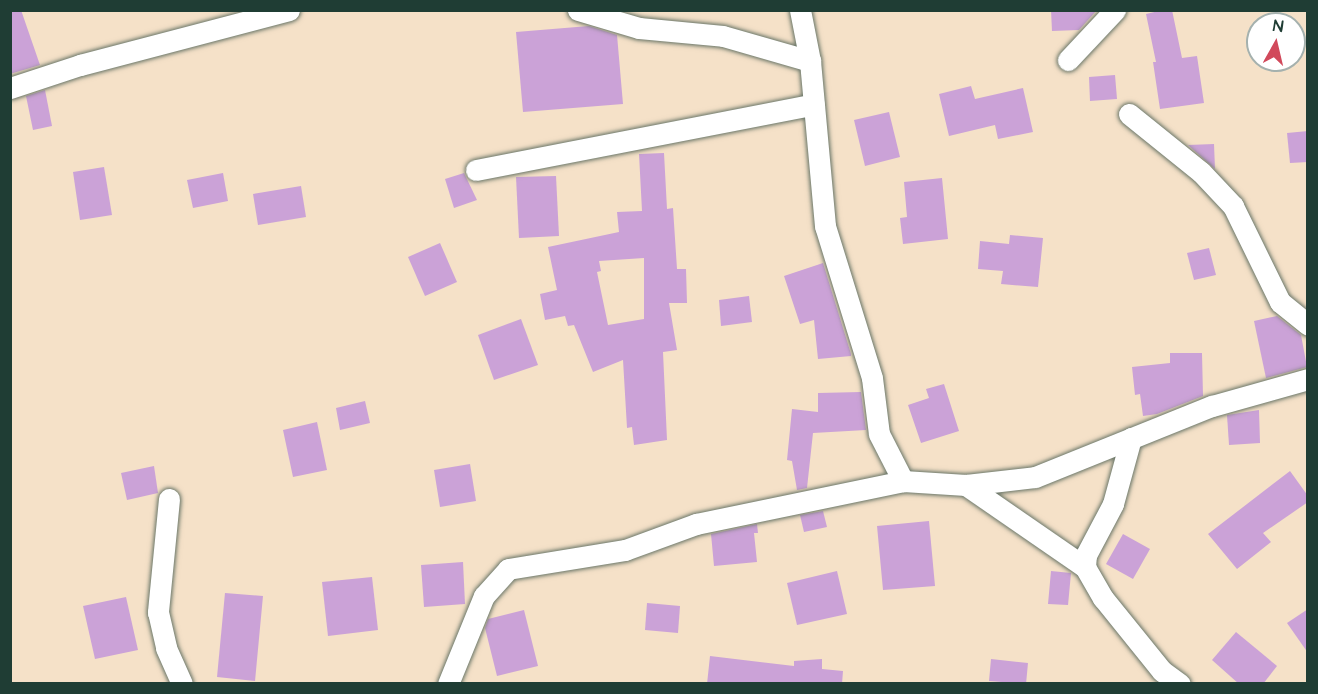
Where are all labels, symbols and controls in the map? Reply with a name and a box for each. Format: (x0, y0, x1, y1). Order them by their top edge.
north arrow (1246, 12, 1306, 72)
text: N (1272, 15, 1285, 38)

